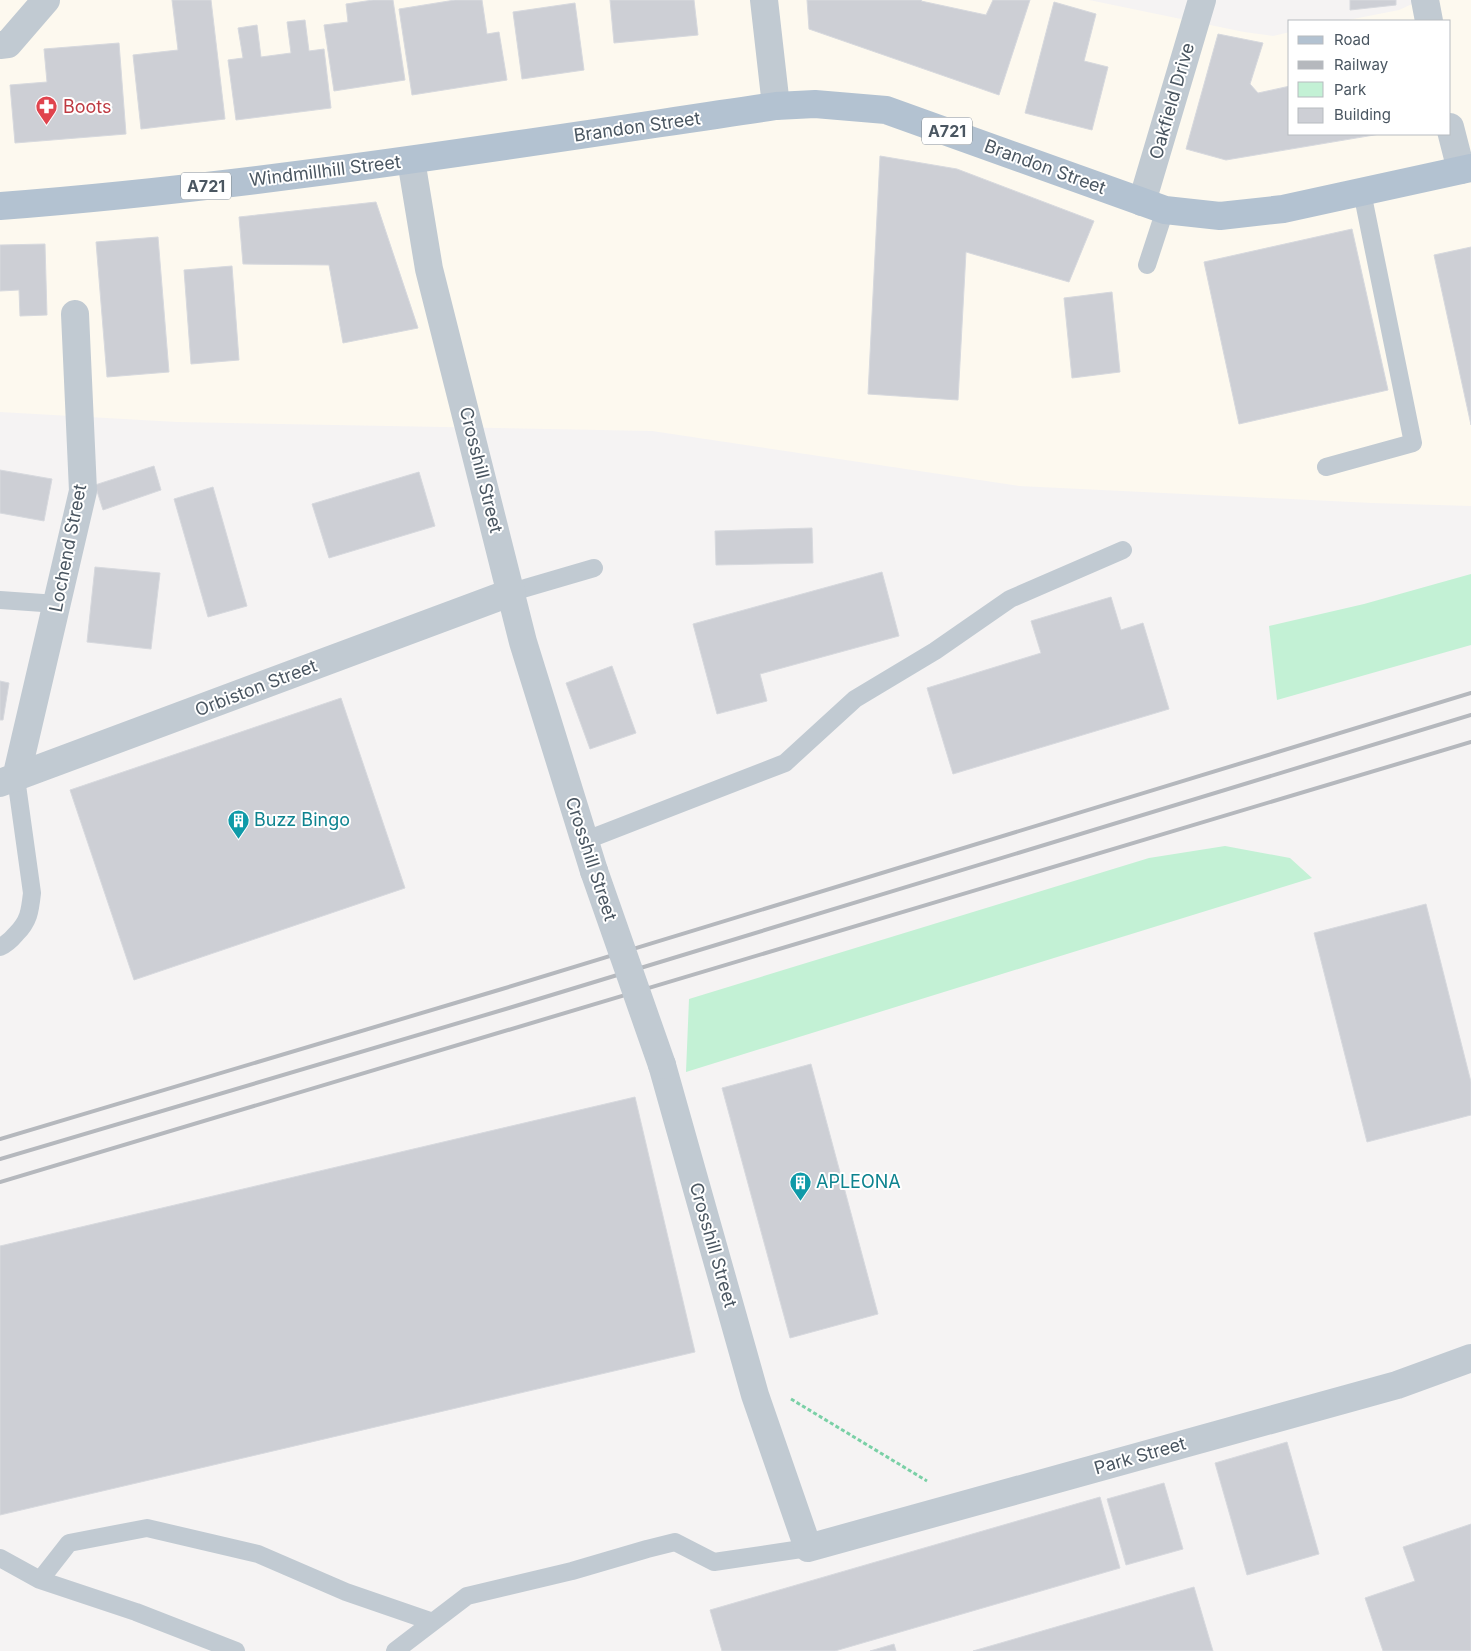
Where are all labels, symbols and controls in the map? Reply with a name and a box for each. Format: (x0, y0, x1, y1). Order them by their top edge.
legend (1288, 20, 1451, 135)
text: Road (1334, 30, 1370, 49)
street label: Oakfield Drive (1145, 40, 1198, 162)
text: Railway (1334, 55, 1389, 74)
text: Park (1334, 80, 1367, 99)
pharmacy icon: Boots (35, 95, 59, 126)
place label: Boots (63, 96, 112, 117)
text: Building (1334, 105, 1391, 124)
street label: Brandon Street (572, 107, 702, 146)
road number: A721 (922, 118, 972, 144)
street label: Brandon Street (982, 135, 1109, 198)
street label: Windmillhill Street (248, 151, 402, 190)
road number: A721 (181, 172, 231, 200)
street label: Crosshill Street (456, 405, 507, 535)
street label: Lochend Street (45, 482, 90, 614)
street label: Orbiston Street (192, 655, 320, 720)
street label: Crosshill Street (562, 794, 621, 924)
building icon: Buzz Bingo (226, 808, 250, 839)
place label: Buzz Bingo (254, 809, 350, 830)
building icon: APLEONA (788, 1170, 812, 1201)
place label: APLEONA (816, 1171, 901, 1192)
street label: Crosshill Street (686, 1180, 741, 1310)
street label: Park Street (1092, 1432, 1188, 1479)

